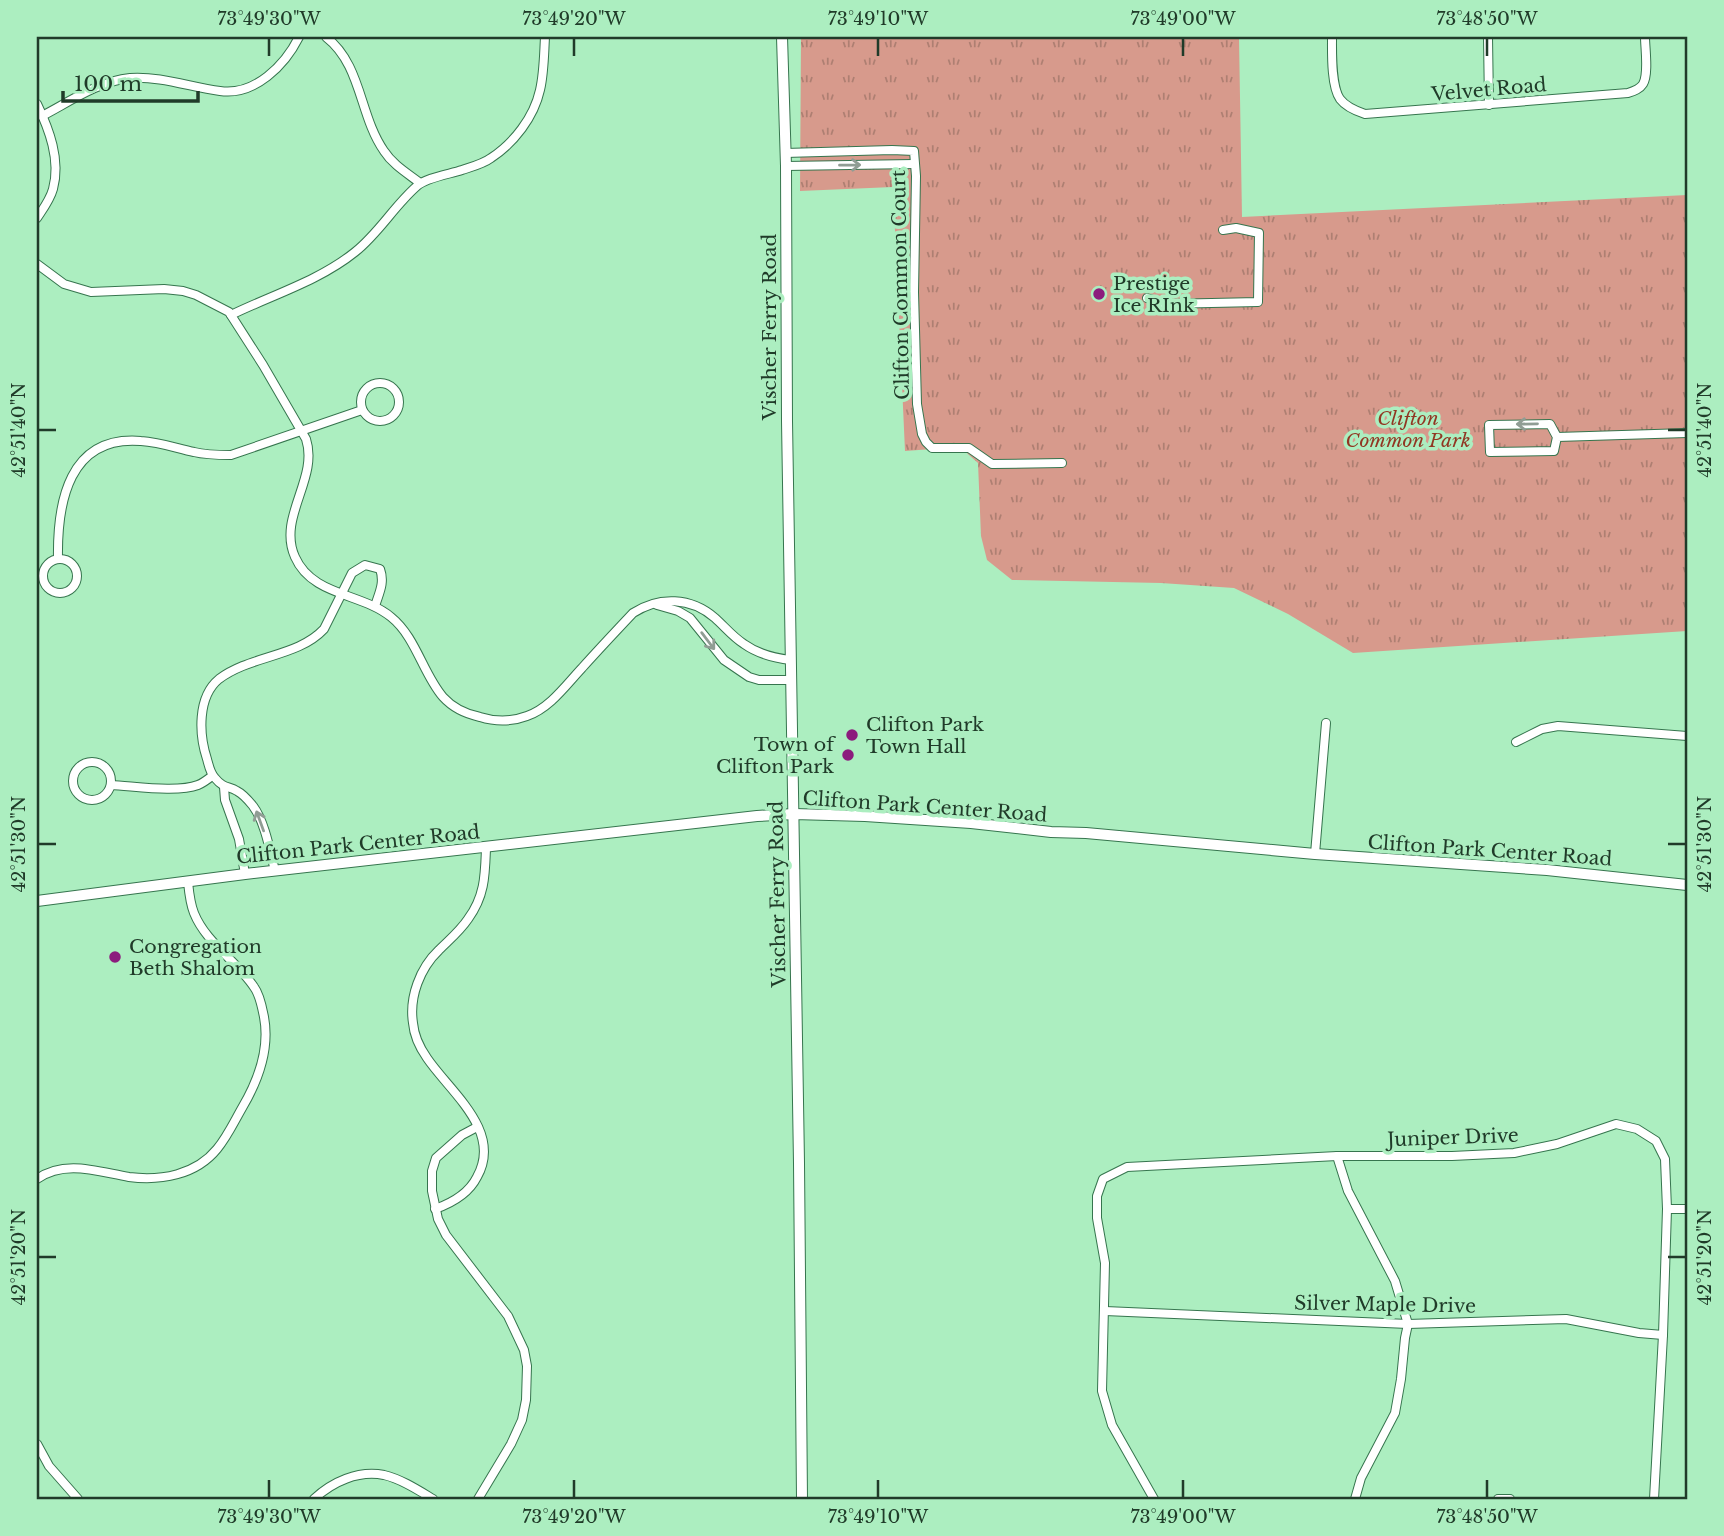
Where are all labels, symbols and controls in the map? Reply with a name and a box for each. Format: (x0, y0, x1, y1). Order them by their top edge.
text: 73°49'30"W (217, 8, 322, 30)
text: 73°49'20"W (522, 8, 627, 30)
text: 73°49'10"W (828, 8, 929, 30)
text: 73°49'00"W (1130, 8, 1236, 30)
text: 73°48'50"W (1436, 8, 1539, 30)
scale bar (63, 60, 198, 104)
text: 100 m (74, 71, 142, 97)
street label: Velvet Road (1430, 73, 1548, 106)
one-way arrow (838, 158, 861, 172)
street label: Clifton Common Court (887, 169, 914, 400)
street label: Vischer Ferry Road (758, 234, 781, 421)
place label: Prestige Ice RInk (1113, 272, 1195, 317)
marker: Prestige Ice RInk (1091, 286, 1107, 302)
text: 42°51'40"N (8, 382, 30, 478)
text: 42°51'40"N (1694, 382, 1716, 478)
park label: Clifton Common Park (1346, 407, 1470, 452)
one-way arrow (1516, 417, 1539, 431)
one-way arrow (700, 631, 715, 650)
place label: Clifton Park Town Hall (866, 713, 984, 758)
marker: Clifton Park Town Hall (844, 727, 860, 743)
place label: Town of Clifton Park (716, 733, 836, 778)
marker: Town of Clifton Park (840, 747, 856, 763)
street label: Clifton Park Center Road (802, 786, 1048, 827)
text: 42°51'30"N (8, 796, 30, 892)
text: 42°51'30"N (1694, 796, 1716, 892)
street label: Vischer Ferry Road (764, 800, 791, 988)
one-way arrow (252, 810, 265, 832)
street label: Clifton Park Center Road (235, 820, 481, 869)
street label: Clifton Park Center Road (1367, 830, 1613, 871)
place label: Congregation Beth Shalom (129, 935, 262, 980)
marker: Congregation Beth Shalom (107, 949, 123, 965)
street label: Juniper Drive (1384, 1124, 1519, 1151)
text: 42°51'20"N (8, 1209, 30, 1305)
text: 42°51'20"N (1694, 1209, 1716, 1305)
street label: Silver Maple Drive (1294, 1291, 1476, 1318)
text: 73°49'30"W (217, 1506, 322, 1528)
text: 73°49'20"W (522, 1506, 627, 1528)
text: 73°49'10"W (828, 1506, 929, 1528)
text: 73°49'00"W (1130, 1506, 1236, 1528)
text: 73°48'50"W (1436, 1506, 1539, 1528)

